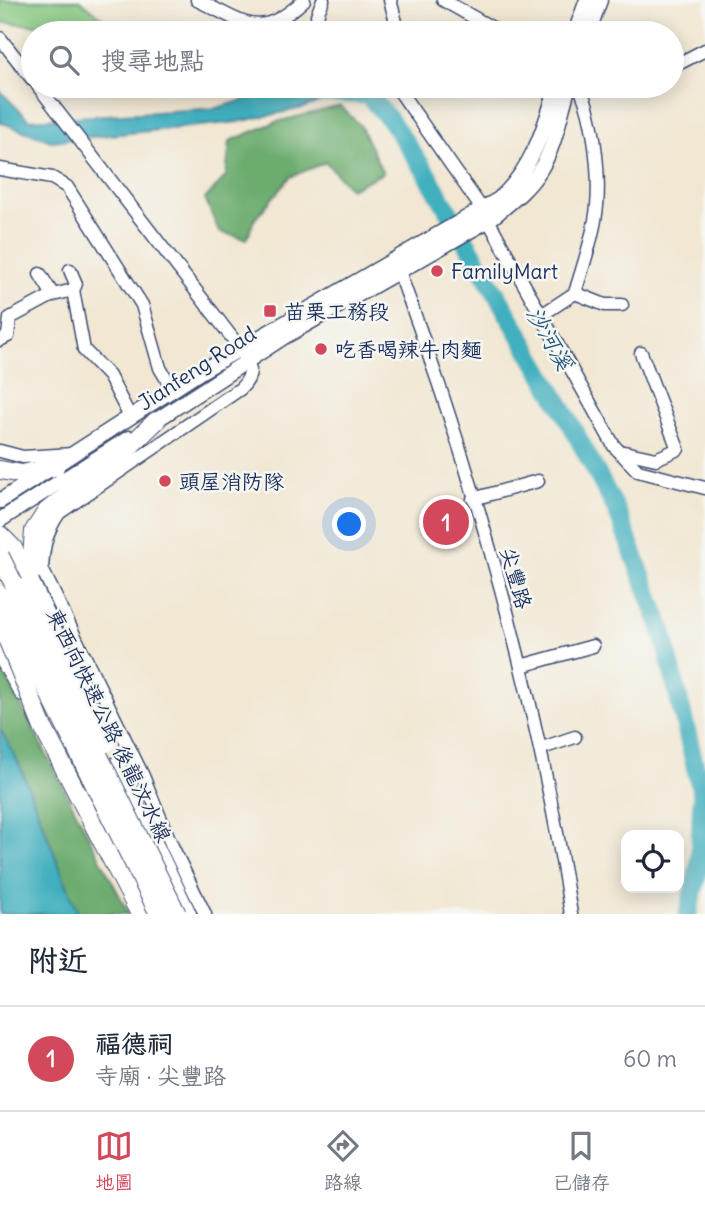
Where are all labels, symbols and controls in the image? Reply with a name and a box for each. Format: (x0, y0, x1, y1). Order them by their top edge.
search box (21, 21, 684, 98)
icon: search (45, 41, 83, 79)
text: 搜尋地點 (101, 44, 205, 77)
place label: FamilyMart (451, 258, 558, 285)
marker: FamilyMart (429, 263, 445, 279)
place label: 苗栗工務段 (284, 298, 389, 325)
water label: 沙河溪 (520, 301, 581, 377)
marker: 苗栗工務段 (262, 303, 278, 319)
street label: Jianfeng Road (133, 320, 261, 416)
place label: 吃香喝辣牛肉麵 (335, 336, 482, 363)
marker: 吃香喝辣牛肉麵 (313, 341, 329, 357)
place label: 頭屋消防隊 (179, 468, 284, 495)
marker: 頭屋消防隊 (157, 473, 173, 489)
pin: 1 (423, 496, 469, 548)
your location (332, 507, 366, 541)
street label: 尖豐路 (494, 544, 538, 612)
street label: 東西向快速公路 後龍汶水線 (41, 604, 177, 846)
map controls (621, 830, 684, 893)
button: locate (621, 830, 684, 893)
text: 附近 (28, 941, 88, 979)
text: 福德祠 (95, 1027, 173, 1060)
text: 1 (46, 1044, 56, 1073)
text: 60 m (623, 1044, 677, 1073)
text: 寺廟 · 尖豐路 (95, 1061, 226, 1090)
tab: 地圖 (95, 1127, 133, 1194)
tab: 路線 (324, 1127, 362, 1194)
tab: 已儲存 (553, 1127, 610, 1194)

